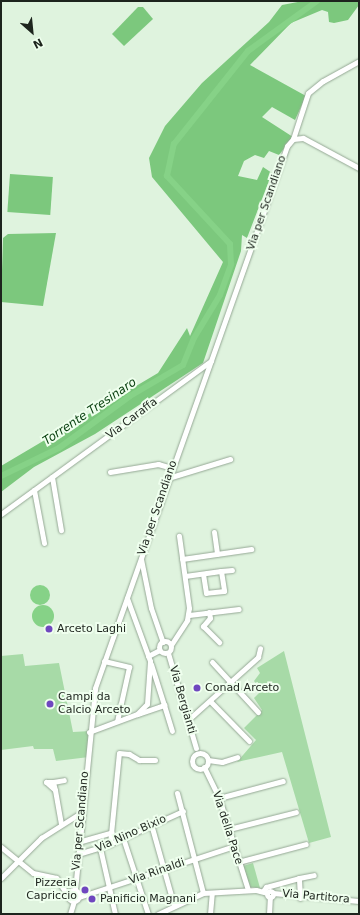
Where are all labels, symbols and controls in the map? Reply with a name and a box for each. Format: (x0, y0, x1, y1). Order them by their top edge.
north arrow (12, 12, 52, 52)
text: N (31, 35, 45, 51)
street label: Via per Scandiano (245, 154, 289, 252)
water label: Torrente Tresinaro (41, 375, 139, 449)
street label: Via Caraffa (104, 395, 160, 443)
street label: Via per Scandiano (136, 459, 180, 557)
place label: Arceto Laghi (57, 622, 126, 636)
marker: Arceto Laghi (44, 624, 54, 634)
street label: Via Bergianti (166, 664, 198, 736)
place label: Conad Arceto (205, 681, 279, 695)
marker: Conad Arceto (192, 683, 202, 693)
place label: Campi da Calcio Arceto (58, 691, 130, 717)
marker: Campi da Calcio Arceto (45, 699, 55, 709)
street label: Via per Scandiano (70, 771, 92, 871)
street label: Via della Pace (209, 790, 245, 866)
street label: Via Nino Bixio (94, 813, 168, 855)
street label: Via Rinaldi (127, 856, 187, 888)
place label: Pizzeria Capriccio (26, 877, 77, 903)
marker: Pizzeria Capriccio (80, 885, 90, 895)
street label: Via Partitora (282, 887, 350, 907)
place label: Panificio Magnani (100, 892, 196, 906)
marker: Panificio Magnani (87, 894, 97, 904)

